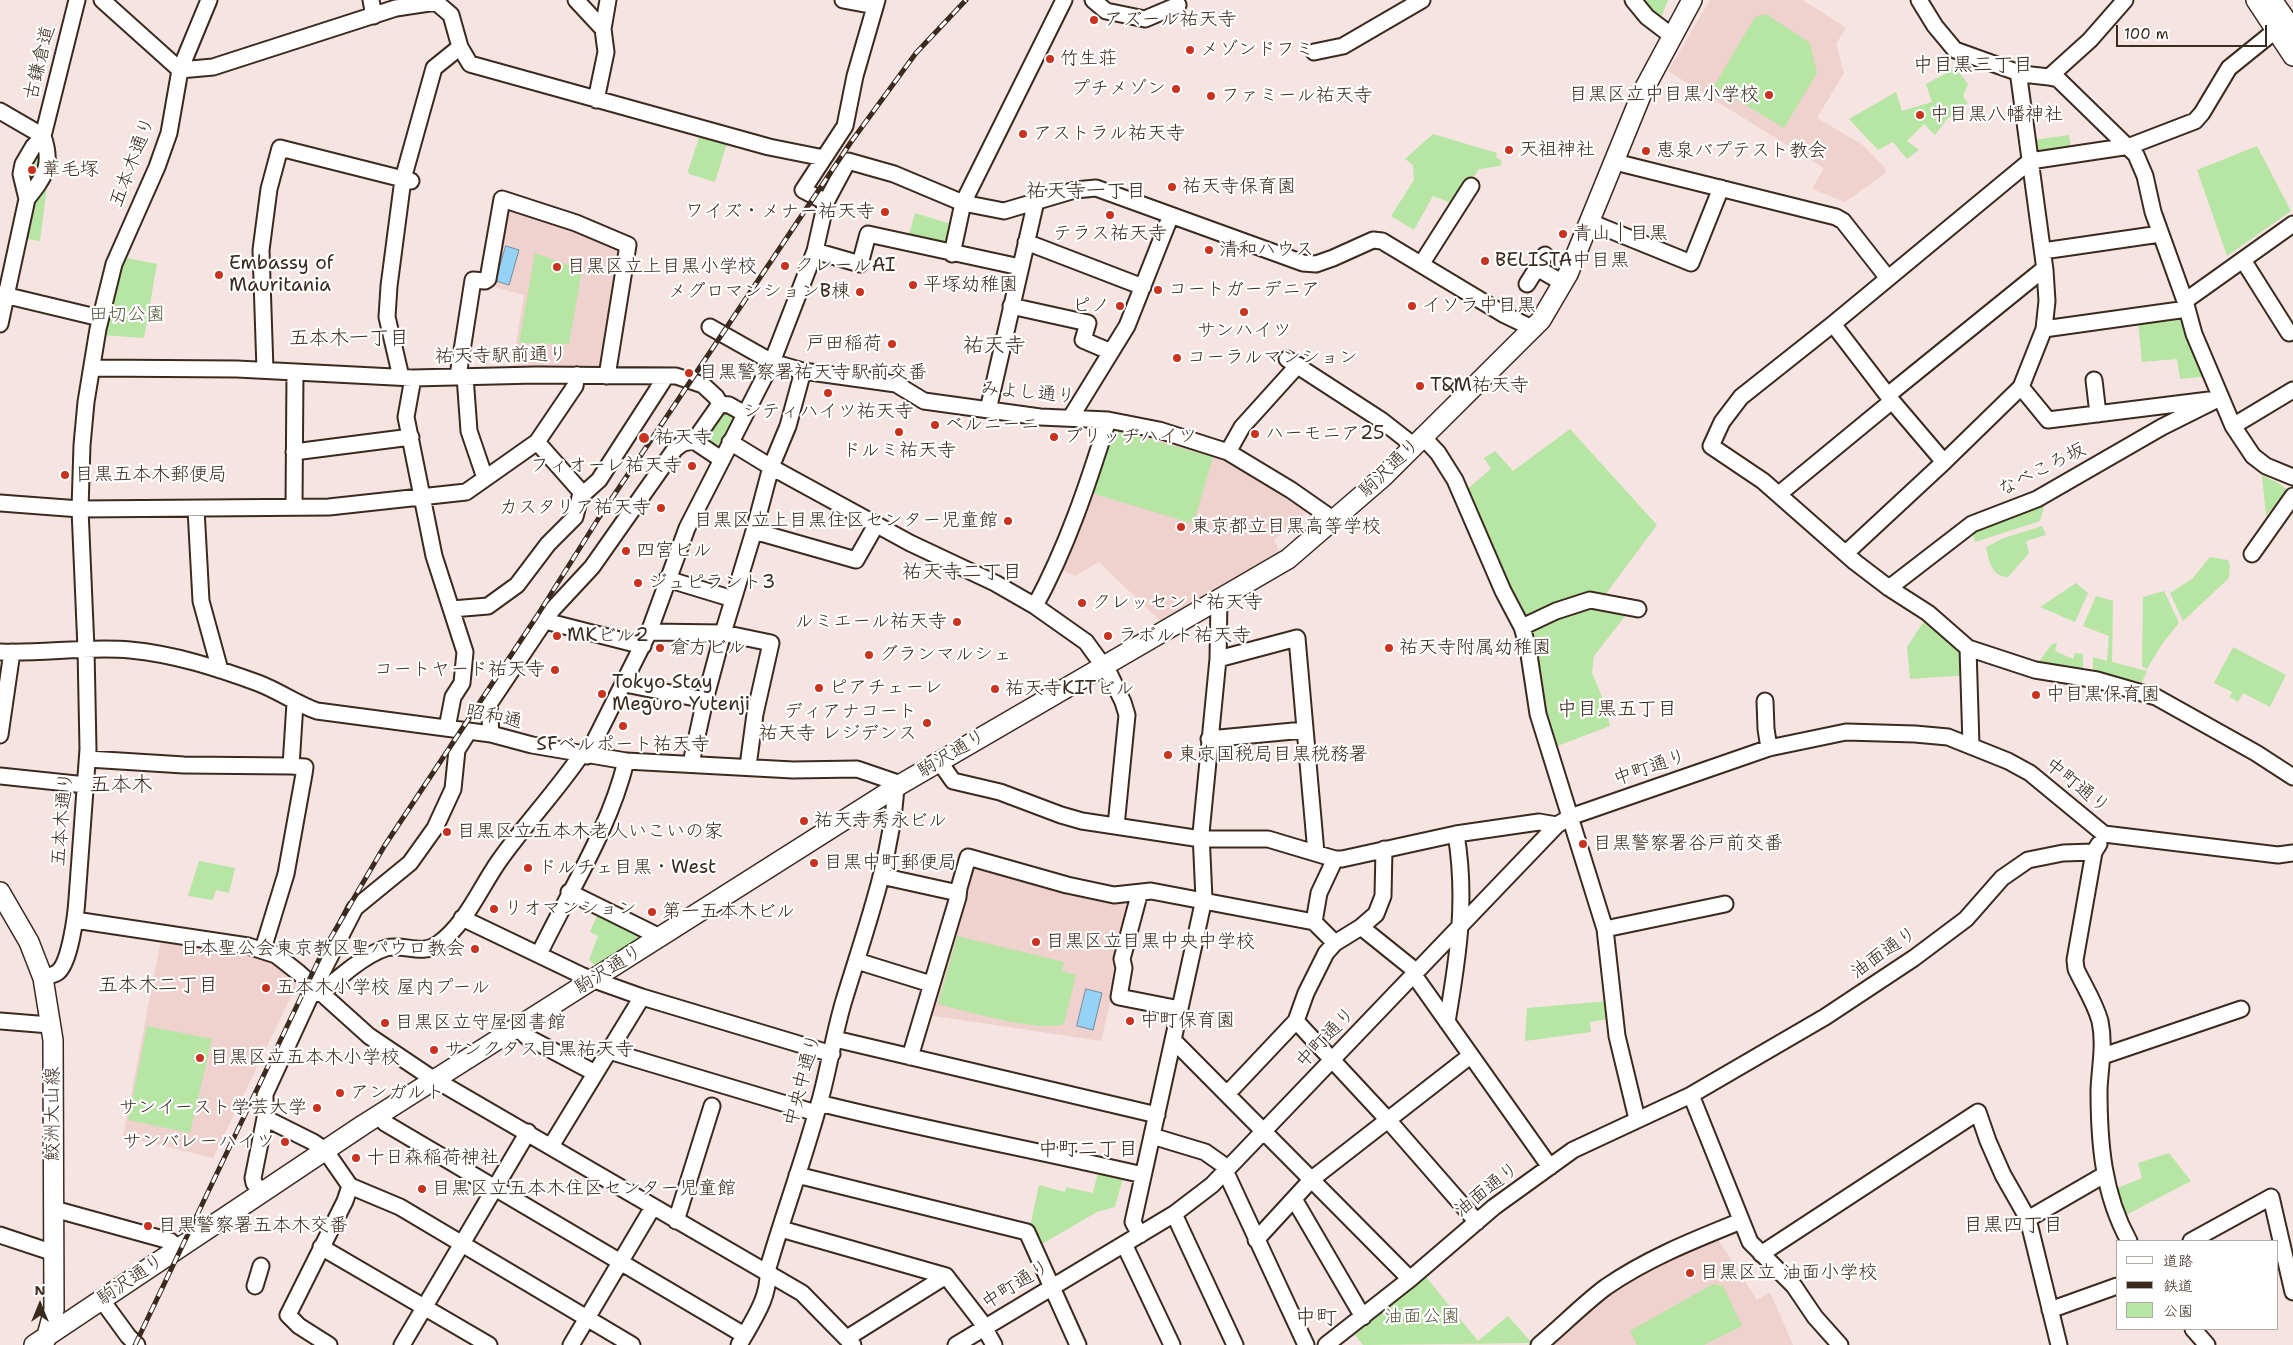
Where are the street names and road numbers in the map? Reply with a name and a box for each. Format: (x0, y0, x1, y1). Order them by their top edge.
street label: 古鎌倉道 (20, 23, 60, 103)
street label: 五本木通り (105, 114, 161, 210)
street label: 祐天寺駅前通り (434, 343, 568, 369)
street label: みよし通り (980, 378, 1076, 408)
street label: 駒沢通り (1355, 433, 1425, 503)
street label: なべころ坂 (1995, 438, 2089, 502)
street label: 昭和通 (464, 700, 524, 734)
street label: 駒沢通り (914, 725, 990, 783)
street label: 中町通り (1610, 745, 1690, 791)
street label: 中町通り (2040, 753, 2114, 819)
street label: 五本木通り (48, 771, 78, 867)
street label: 油面通り (1846, 922, 1922, 984)
street label: 駒沢通り (571, 940, 647, 1000)
street label: 中町通り (1291, 1003, 1361, 1073)
street label: 中央中通り (780, 1031, 826, 1129)
street label: 鮫洲大山線 (42, 1067, 64, 1161)
street label: 油面通り (1450, 1158, 1524, 1222)
street label: 駒沢通り (93, 1249, 169, 1311)
street label: 中町通り (978, 1255, 1054, 1315)

